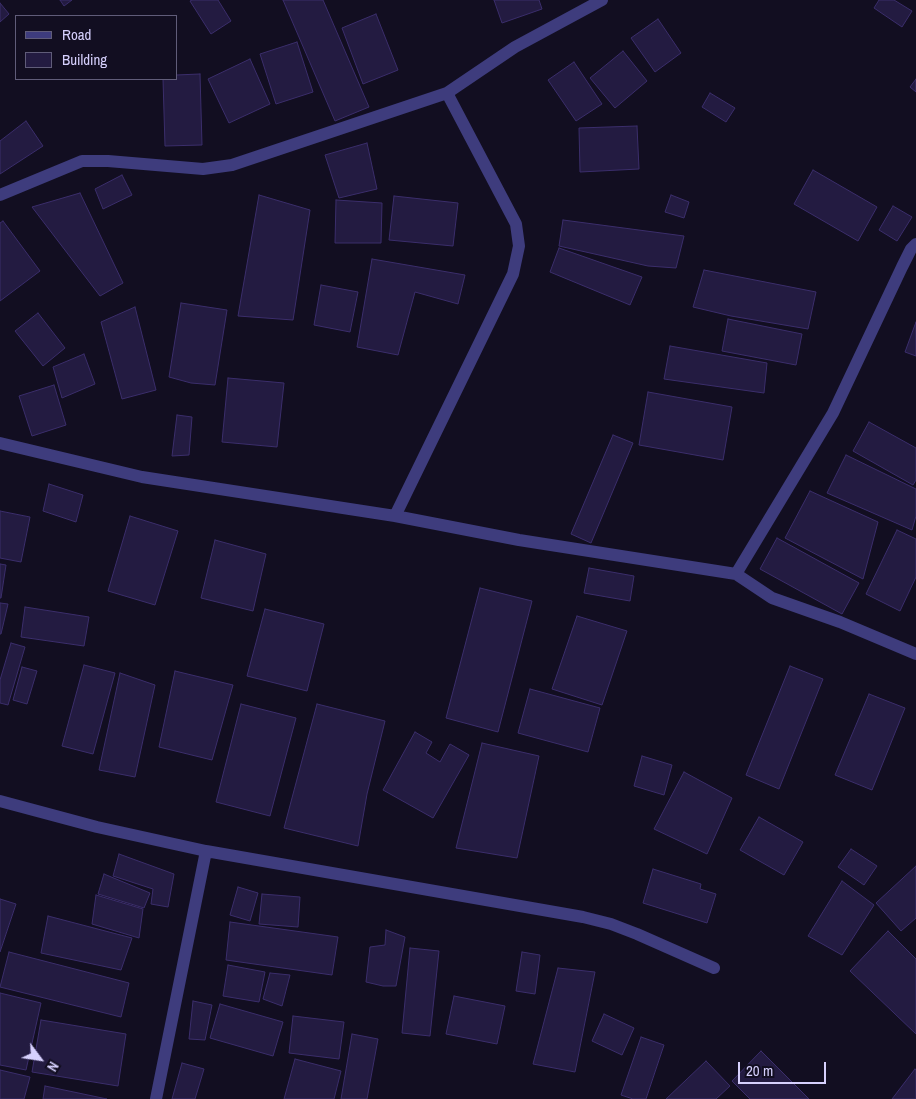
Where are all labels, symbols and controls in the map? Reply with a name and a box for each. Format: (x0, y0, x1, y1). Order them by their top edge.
legend (15, 15, 178, 80)
text: Road (62, 24, 91, 45)
text: Building (62, 49, 107, 70)
north arrow (15, 1034, 65, 1084)
scale bar (741, 1052, 828, 1084)
text: N (43, 1059, 63, 1075)
text: 20 m (746, 1060, 773, 1081)

